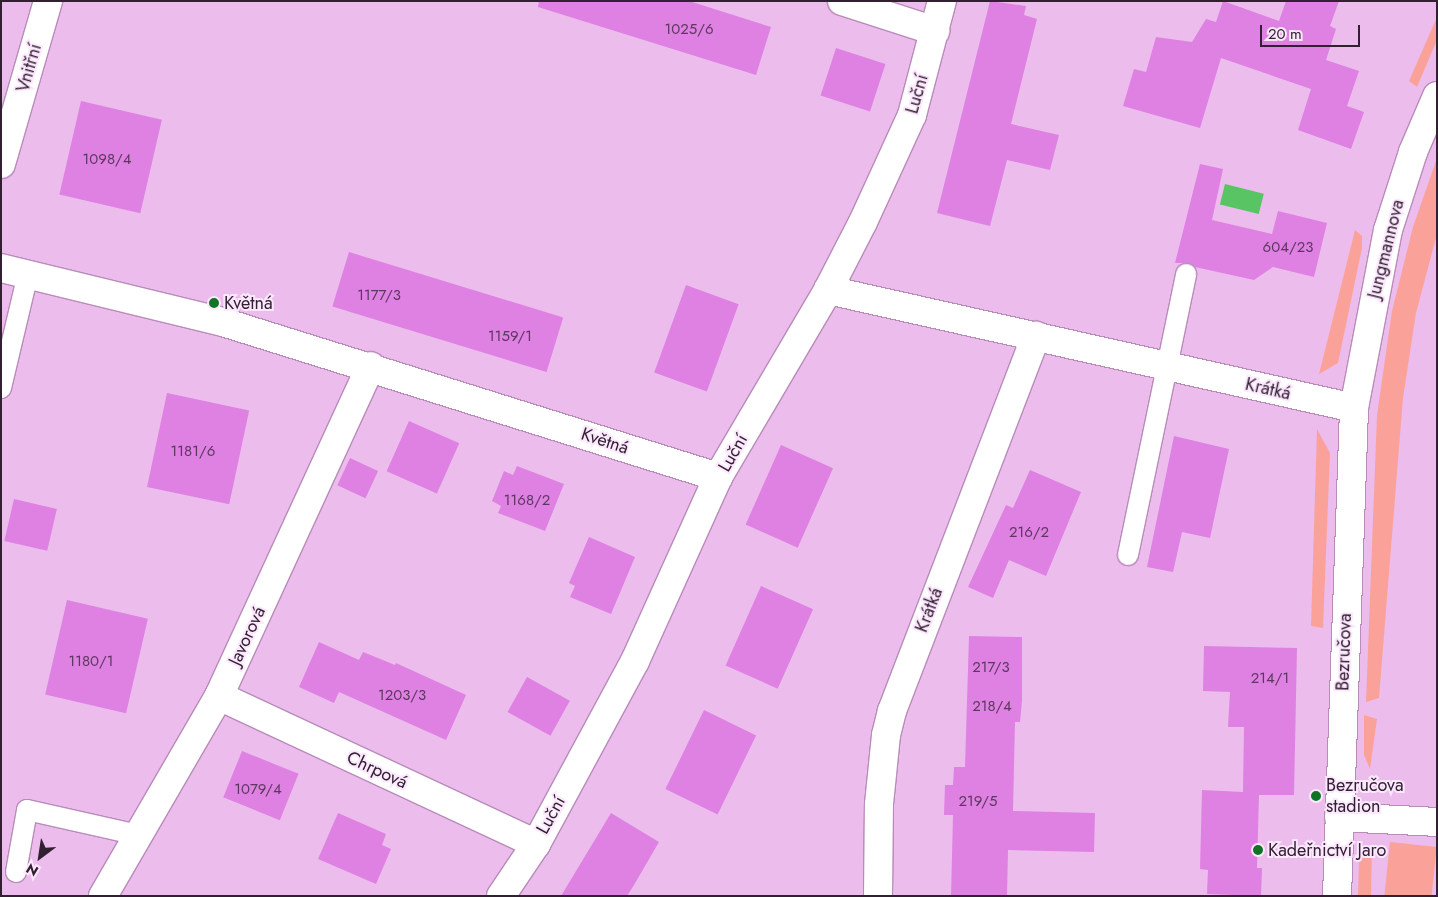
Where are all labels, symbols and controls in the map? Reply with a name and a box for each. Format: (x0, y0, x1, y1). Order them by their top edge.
scale bar (1263, 15, 1363, 47)
house number: 1025/6 (664, 21, 714, 39)
text: 20 m (1268, 23, 1302, 45)
street label: Vnitřní (12, 41, 46, 95)
street label: Luční (901, 72, 933, 116)
house number: 1098/4 (83, 151, 131, 169)
street label: Jungmannova (1363, 197, 1409, 301)
house number: 604/23 (1263, 239, 1313, 257)
house number: 1177/3 (357, 287, 401, 305)
place label: Květná (224, 292, 273, 314)
marker: Květná (208, 297, 220, 309)
house number: 1159/1 (488, 328, 532, 346)
street label: Krátká (1243, 373, 1293, 405)
street label: Květná (579, 423, 631, 459)
street label: Luční (714, 430, 752, 476)
house number: 1181/6 (171, 443, 215, 461)
house number: 1168/2 (504, 492, 550, 510)
house number: 216/2 (1009, 524, 1049, 542)
street label: Krátká (911, 585, 947, 635)
street label: Javorová (224, 603, 270, 669)
street label: Bezručova (1332, 613, 1356, 691)
house number: 1180/1 (68, 653, 114, 671)
house number: 217/3 (972, 659, 1010, 677)
house number: 214/1 (1251, 670, 1289, 688)
house number: 1203/3 (378, 687, 426, 705)
house number: 218/4 (972, 698, 1012, 716)
street label: Chrpová (343, 747, 411, 793)
place label: Bezručova stadion (1326, 775, 1404, 818)
house number: 1079/4 (234, 781, 282, 799)
marker: Bezručova stadion (1310, 790, 1322, 802)
street label: Luční (532, 792, 570, 838)
house number: 219/5 (958, 793, 998, 811)
north arrow (15, 832, 65, 882)
place label: Kadeřnictví Jaro (1268, 839, 1386, 861)
marker: Kadeřnictví Jaro (1252, 844, 1264, 856)
text: N (22, 858, 42, 881)

